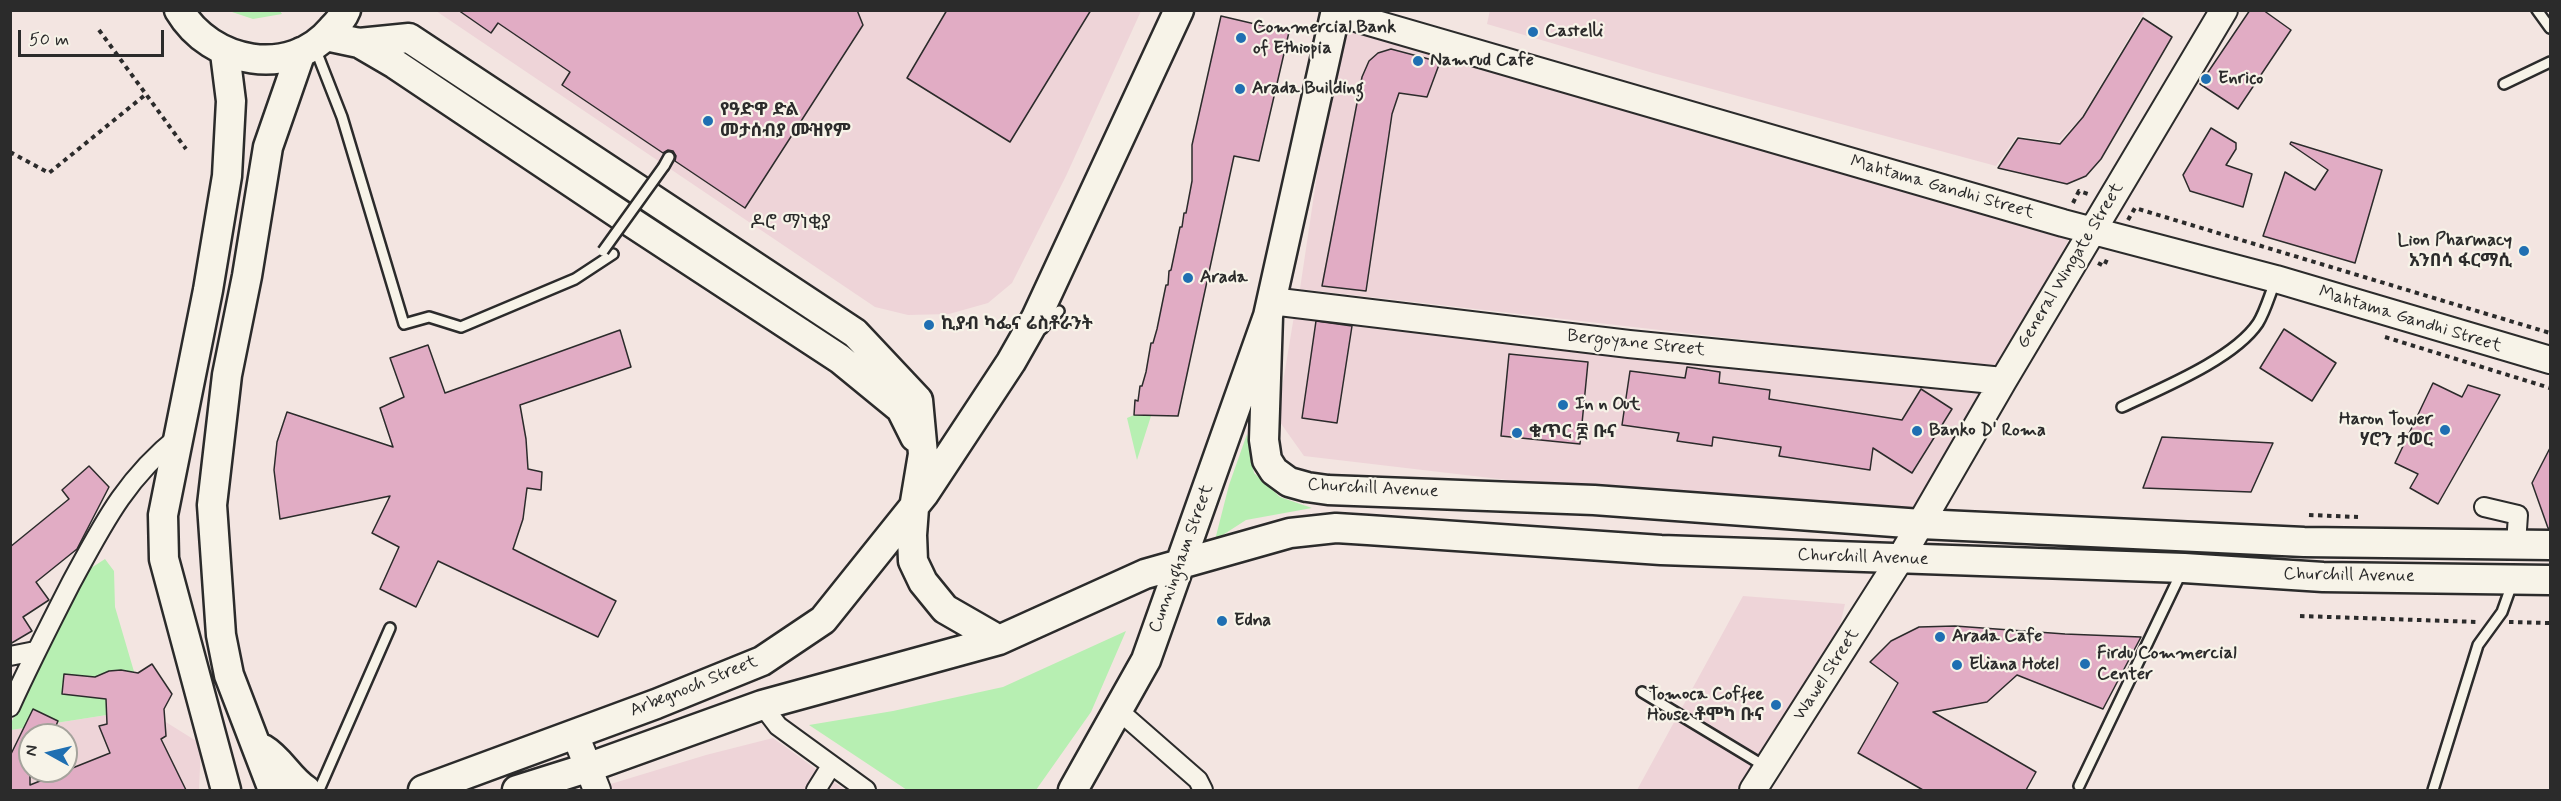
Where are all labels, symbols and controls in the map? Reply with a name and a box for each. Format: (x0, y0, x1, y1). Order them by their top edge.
place label: Commercial Bank of Ethiopia (1253, 17, 1396, 60)
scale bar (21, 18, 166, 56)
place label: Castelli (1545, 21, 1603, 43)
marker: Castelli (1526, 25, 1540, 39)
text: 50 m (29, 28, 69, 52)
marker: Commercial Bank of Ethiopia (1234, 31, 1248, 45)
place label: Namrud Cafe (1430, 50, 1534, 72)
marker: Namrud Cafe (1411, 54, 1425, 68)
place label: Enrico (2218, 68, 2263, 90)
marker: Enrico (2199, 72, 2213, 86)
place label: Arada Building (1252, 78, 1364, 100)
marker: Arada Building (1233, 82, 1247, 96)
place label: የዓድዋ ድል መታሰብያ ሙዝየም (720, 100, 851, 142)
marker: የዓድዋ ድል መታሰብያ ሙዝየም (701, 114, 715, 128)
street label: Mahtama Gandhi Street (1848, 151, 2036, 225)
street label: General Wingate Street (2013, 179, 2129, 353)
district label: ዶሮ ማነቂያ (751, 212, 831, 236)
place label: Lion Pharmacy አንበሳ ፋርማሲ (2398, 230, 2512, 272)
marker: Lion Pharmacy አንበሳ ፋርማሲ (2517, 244, 2531, 258)
place label: Arada (1200, 267, 1247, 289)
marker: Arada (1181, 271, 1195, 285)
street label: Mahtama Gandhi Street (2316, 282, 2504, 358)
place label: ኪያብ ካፌና ሬስቶራንት (941, 314, 1093, 336)
marker: ኪያብ ካፌና ሬስቶራንት (922, 318, 936, 332)
street label: Bergoyane Street (1566, 326, 1706, 362)
place label: In n Out (1575, 394, 1640, 416)
marker: In n Out (1556, 398, 1570, 412)
place label: Haron Tower ሃሮን ታወር (2339, 409, 2433, 452)
place label: Banko D' Roma (1929, 420, 2046, 442)
place label: ቁጥር ፰ ቡና (1529, 422, 1617, 444)
marker: Haron Tower ሃሮን ታወር (2438, 423, 2452, 437)
marker: Banko D' Roma (1910, 424, 1924, 438)
marker: ቁጥር ፰ ቡና (1510, 426, 1524, 440)
street label: Churchill Avenue (1307, 475, 1439, 503)
street label: Cunningham Street (1145, 482, 1219, 636)
street label: Churchill Avenue (1797, 545, 1929, 571)
street label: Churchill Avenue (2283, 564, 2415, 588)
place label: Edna (1234, 610, 1271, 632)
marker: Edna (1215, 614, 1229, 628)
street label: Wawel Street (1789, 625, 1865, 725)
place label: Arada Cafe (1952, 626, 2042, 648)
marker: Arada Cafe (1933, 630, 1947, 644)
place label: Firdu Commercial Center (2097, 643, 2237, 686)
street label: Arbegnoch Street (627, 652, 761, 722)
place label: Eliana Hotel (1969, 654, 2059, 676)
marker: Firdu Commercial Center (2078, 657, 2092, 671)
marker: Eliana Hotel (1950, 658, 1964, 672)
place label: Tomoca Coffee House ቶሞካ ቡና (1647, 684, 1764, 726)
marker: Tomoca Coffee House ቶሞካ ቡና (1769, 698, 1783, 712)
north arrow (18, 723, 78, 783)
text: N (21, 744, 43, 757)

